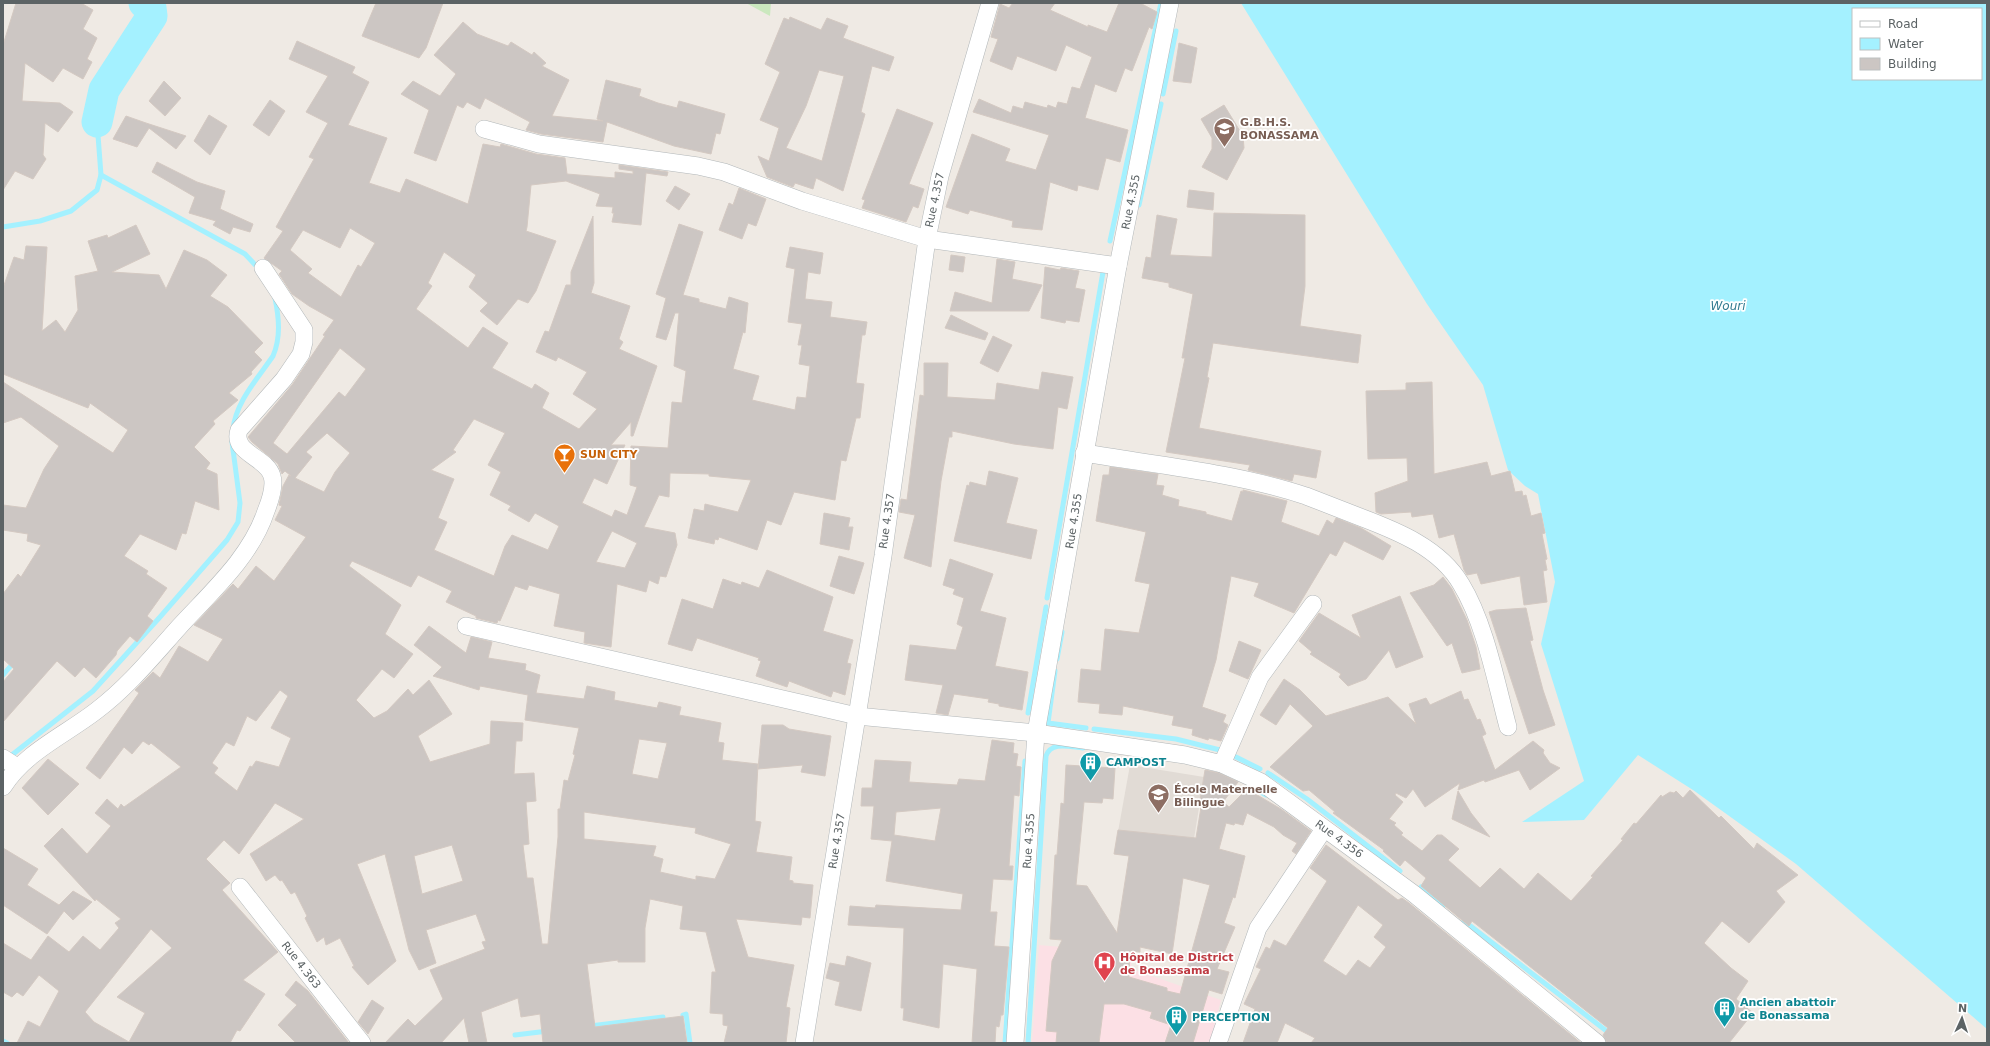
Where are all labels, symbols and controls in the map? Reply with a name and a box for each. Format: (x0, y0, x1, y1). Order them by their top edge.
legend (1852, 8, 1982, 80)
text: Road (1888, 17, 1918, 31)
text: Water (1888, 37, 1924, 51)
text: Building (1888, 57, 1937, 71)
school or university icon: G.B.H.S. BONASSAMA (1212, 115, 1238, 148)
place label: G.B.H.S. BONASSAMA (1240, 116, 1319, 142)
street label: Rue 4.357 (923, 171, 947, 229)
street label: Rue 4.355 (1119, 173, 1143, 231)
water label: Wouri (1710, 299, 1746, 313)
bar icon: SUN CITY (551, 441, 577, 474)
place label: SUN CITY (580, 448, 639, 461)
street label: Rue 4.357 (877, 492, 897, 550)
street label: Rue 4.355 (1063, 492, 1085, 550)
building icon: CAMPOST (1077, 749, 1103, 782)
place label: CAMPOST (1106, 756, 1167, 769)
school or university icon: École Maternelle Bilingue (1146, 782, 1172, 815)
place label: École Maternelle Bilingue (1174, 783, 1277, 809)
street label: Rue 4.357 (826, 812, 848, 870)
street label: Rue 4.355 (1021, 813, 1037, 869)
street label: Rue 4.356 (1313, 817, 1365, 861)
street label: Rue 4.363 (279, 939, 323, 991)
hospital icon: Hôpital de District de Bonassama (1091, 950, 1117, 983)
place label: Hôpital de District de Bonassama (1120, 951, 1234, 977)
building icon: Ancien abattoir de Bonassama (1711, 995, 1737, 1028)
place label: Ancien abattoir de Bonassama (1740, 996, 1836, 1022)
north arrow (1942, 998, 1982, 1038)
text: N (1958, 1002, 1967, 1015)
building icon: PERCEPTION (1163, 1004, 1189, 1037)
place label: PERCEPTION (1192, 1011, 1270, 1024)

